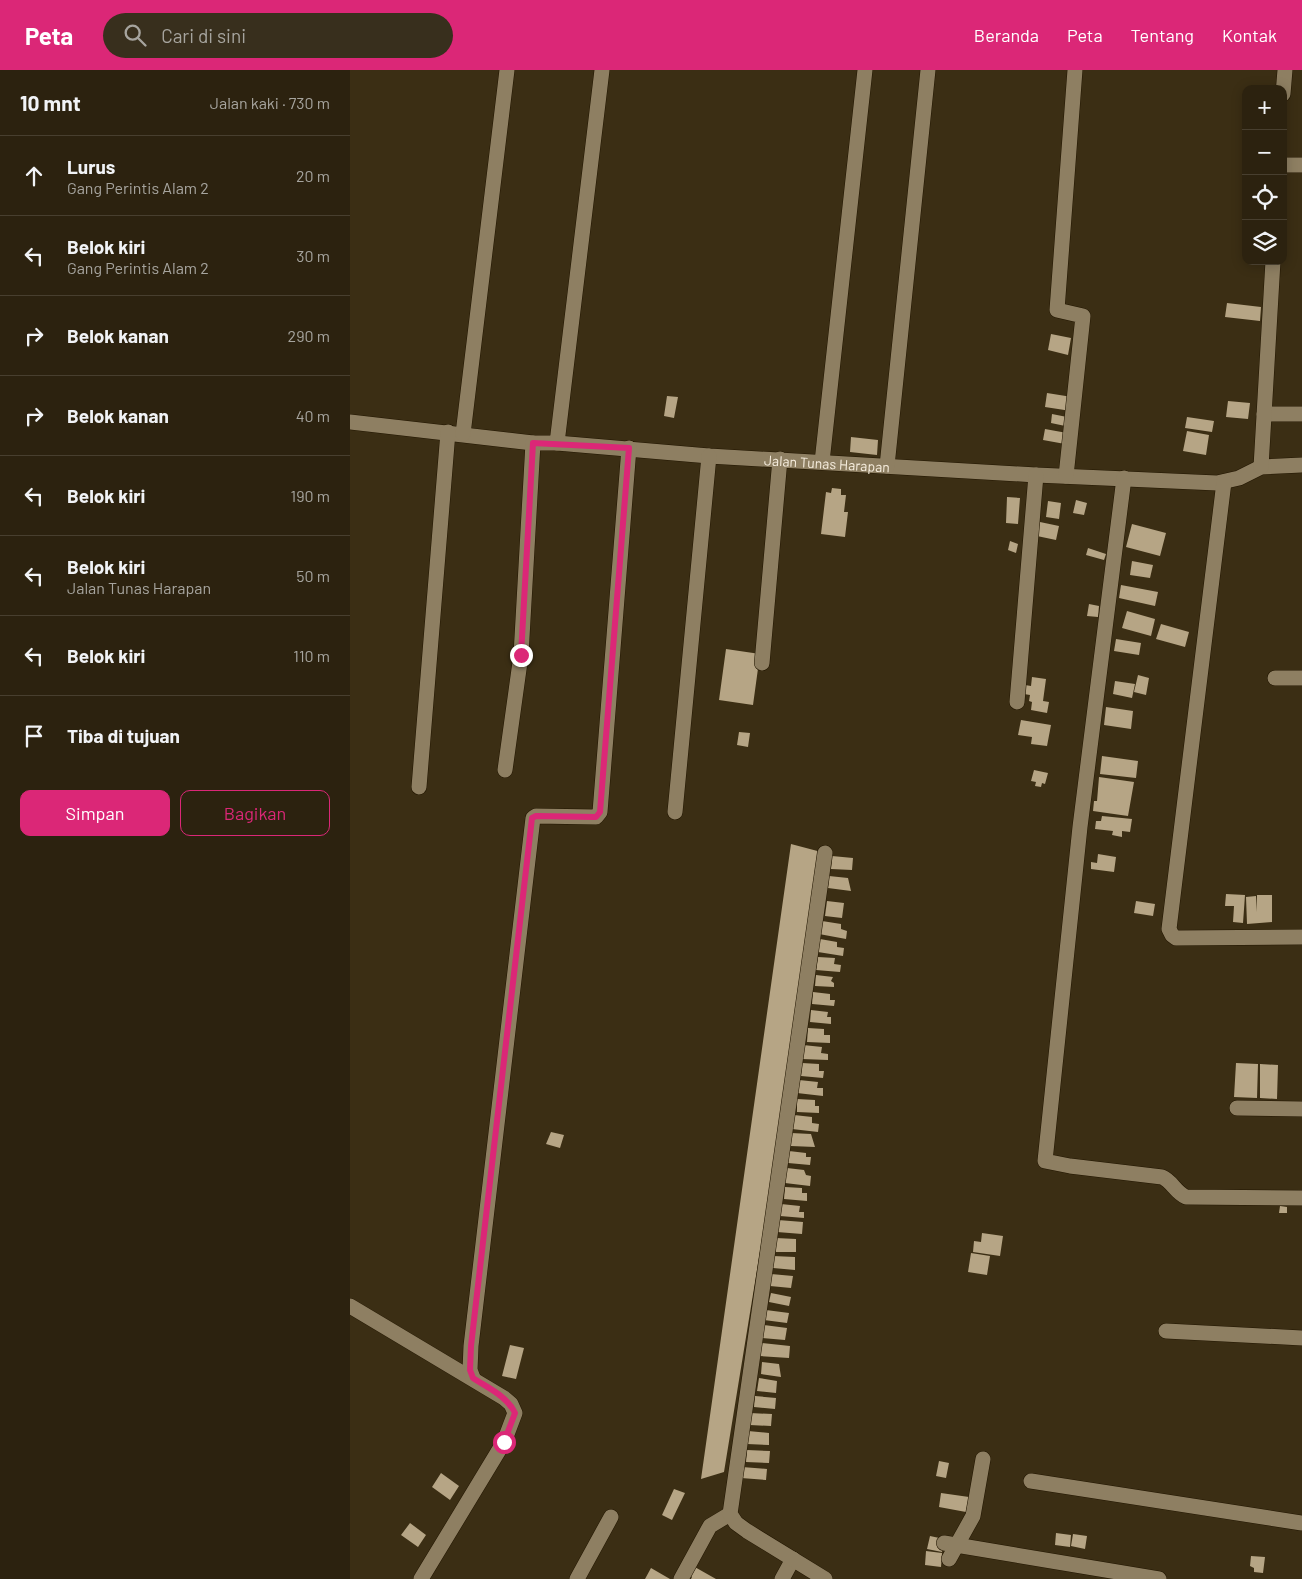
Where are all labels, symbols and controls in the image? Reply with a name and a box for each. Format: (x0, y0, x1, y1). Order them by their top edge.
search box (103, 13, 453, 58)
text: Peta (25, 21, 73, 50)
icon: search (121, 21, 149, 49)
text: Cari di sini (161, 24, 246, 47)
text: Beranda (974, 24, 1039, 46)
text: Peta (1067, 24, 1103, 46)
text: Tentang (1131, 24, 1194, 46)
text: Kontak (1222, 24, 1277, 46)
map controls (1242, 85, 1287, 265)
button: + (1242, 85, 1287, 130)
text: 10 mnt (20, 90, 81, 115)
text: Jalan kaki · 730 m (210, 93, 330, 112)
button: − (1242, 130, 1287, 175)
text: Lurus (67, 155, 115, 178)
icon: ahead (20, 162, 48, 190)
text: 20 m (296, 166, 330, 185)
button: locate (1242, 175, 1287, 220)
text: Gang Perintis Alam 2 (67, 178, 209, 197)
button: layers (1242, 220, 1287, 265)
text: Belok kiri (67, 235, 145, 258)
icon: left (20, 242, 48, 270)
text: 30 m (296, 246, 330, 265)
text: Gang Perintis Alam 2 (67, 258, 209, 277)
icon: right (20, 322, 48, 350)
text: Belok kanan (67, 324, 169, 347)
text: 290 m (288, 326, 330, 345)
icon: right (20, 402, 48, 430)
text: Belok kanan (67, 404, 169, 427)
text: 40 m (296, 406, 330, 425)
street label: Jalan Tunas Harapan (764, 451, 890, 475)
icon: left (20, 482, 48, 510)
text: Belok kiri (67, 484, 145, 507)
text: 190 m (291, 486, 330, 505)
text: Belok kiri (67, 555, 145, 578)
icon: left (20, 562, 48, 590)
text: 50 m (296, 566, 330, 585)
text: Jalan Tunas Harapan (67, 578, 211, 597)
icon: left (20, 642, 48, 670)
text: Belok kiri (67, 644, 145, 667)
route end (510, 644, 533, 667)
text: 110 m (293, 646, 330, 665)
icon: arrive (20, 722, 48, 750)
text: Tiba di tujuan (67, 724, 180, 747)
button: Simpan (20, 790, 170, 836)
button: Bagikan (180, 790, 330, 836)
route start (493, 1431, 516, 1454)

